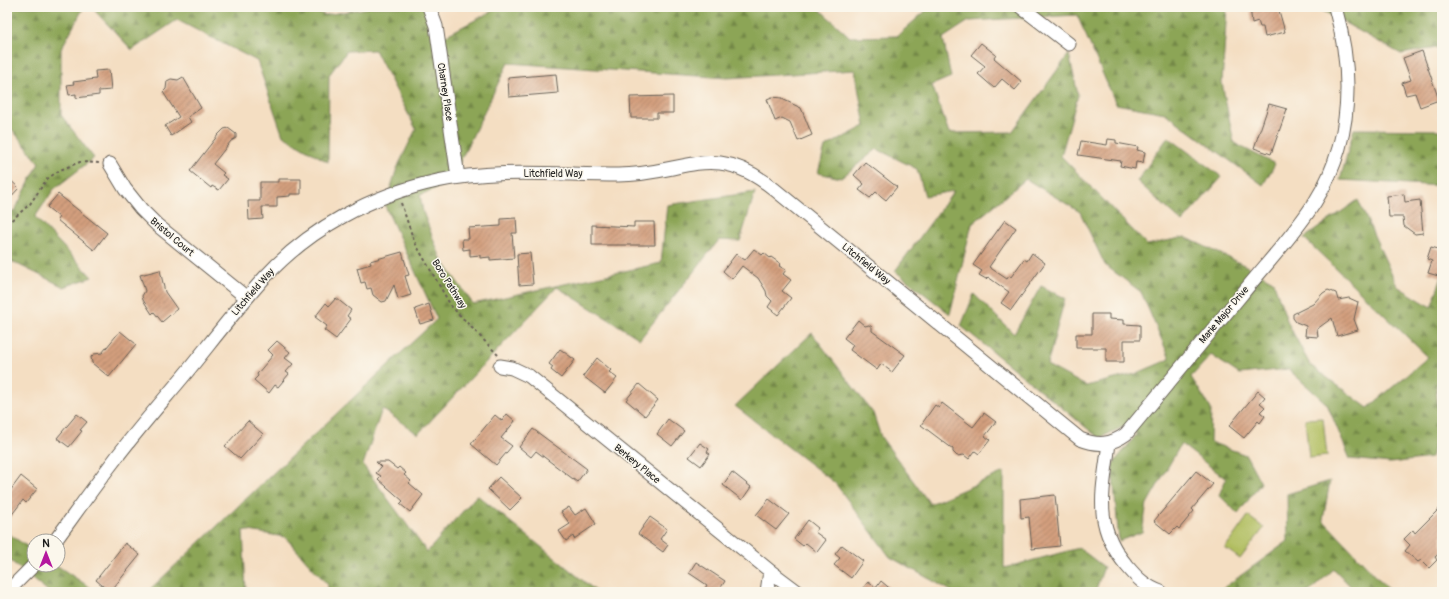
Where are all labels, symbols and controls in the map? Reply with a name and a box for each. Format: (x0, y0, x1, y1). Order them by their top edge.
street label: Charney Place (434, 62, 456, 122)
street label: Litchfield Way (524, 168, 583, 180)
street label: Bristol Court (148, 215, 197, 259)
street label: Litchfield Way (839, 241, 893, 288)
street label: Boro Pathway (429, 257, 469, 311)
street label: Litchfield Way (229, 265, 277, 318)
street label: Marie Major Drive (1197, 284, 1251, 346)
street label: Berkery Place (612, 442, 663, 486)
north arrow (26, 533, 66, 573)
text: N (42, 537, 50, 550)

